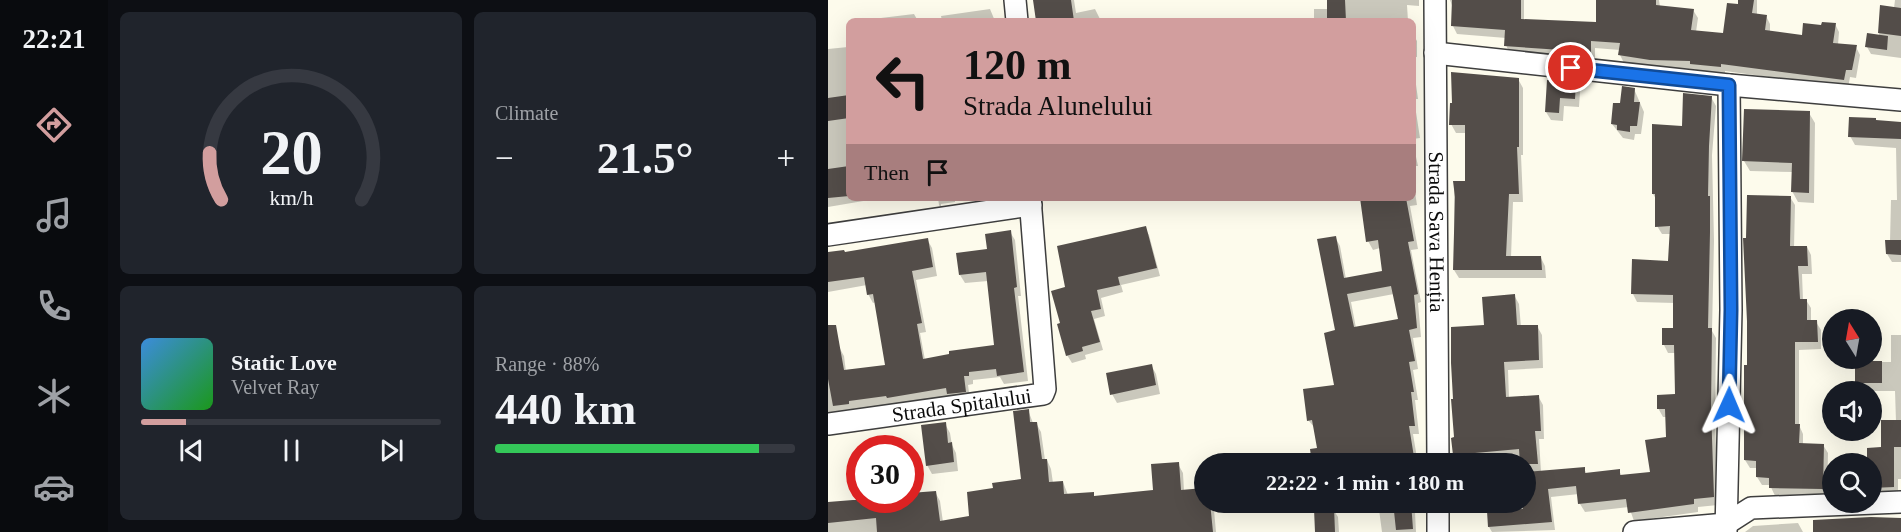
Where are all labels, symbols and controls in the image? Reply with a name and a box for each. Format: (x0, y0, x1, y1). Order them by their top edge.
text: 22:21 (23, 24, 86, 54)
icon: left (864, 42, 942, 120)
text: 120 m (963, 42, 1072, 88)
pin (1545, 42, 1596, 93)
icon: arrive (1554, 51, 1587, 84)
text: Strada Alunelului (963, 91, 1153, 121)
text: Climate (495, 102, 558, 124)
icon: directions (33, 104, 75, 146)
text: 20 (260, 118, 322, 187)
text: 21.5° (597, 133, 693, 183)
text: − (495, 140, 514, 176)
text: + (776, 140, 795, 176)
street label: Strada Sava Henția (1424, 151, 1449, 313)
icon: arrive (921, 156, 954, 189)
text: Then (864, 160, 909, 185)
text: km/h (269, 186, 313, 210)
icon: music (33, 194, 75, 236)
icon: phone (33, 285, 75, 327)
north arrow (1822, 309, 1882, 369)
map controls (1822, 309, 1882, 513)
text: Static Love (231, 350, 337, 375)
text: Range · 88% (495, 353, 599, 375)
position arrow (1697, 373, 1761, 437)
icon: climate (33, 375, 75, 417)
text: Velvet Ray (231, 376, 319, 398)
button: sound (1822, 381, 1882, 441)
text: 440 km (495, 384, 636, 434)
street label: Strada Spitalului (890, 384, 1033, 427)
icon: previous (175, 434, 208, 467)
icon: pause (275, 434, 308, 467)
icon: next (375, 434, 408, 467)
speed limit sign: 30 (846, 435, 924, 513)
button: search (1822, 453, 1882, 513)
icon: car (33, 466, 75, 508)
text: 22:22 · 1 min · 180 m (1266, 470, 1464, 495)

